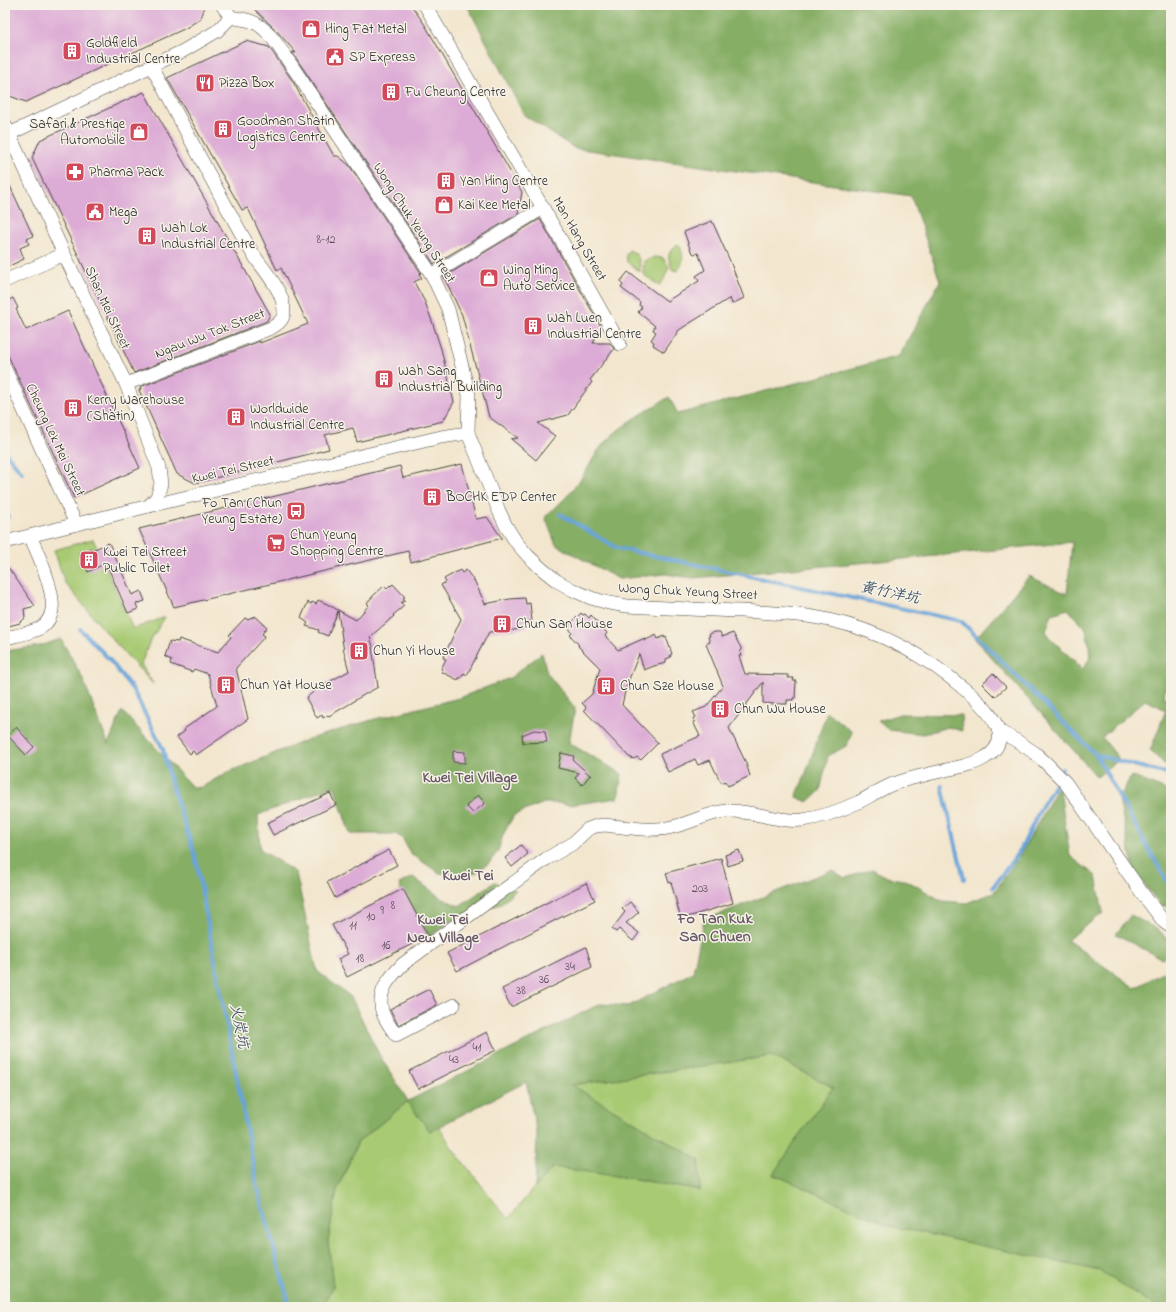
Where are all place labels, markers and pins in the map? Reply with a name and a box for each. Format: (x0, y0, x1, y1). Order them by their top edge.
shop icon: Hing Fat Metal (300, 18, 322, 40)
place label: Hing Fat Metal (325, 19, 407, 41)
place label: Goldfield Industrial Centre (86, 33, 181, 70)
building icon: Goldfield Industrial Centre (61, 40, 83, 62)
public building icon: SP Express (324, 46, 346, 68)
place label: SP Express (349, 47, 416, 68)
restaurant icon: Pizza Box (194, 72, 216, 94)
place label: Pizza Box (219, 73, 275, 94)
building icon: Fu Cheung Centre (380, 81, 402, 103)
place label: Fu Cheung Centre (404, 82, 507, 104)
place label: Goodman Shatin Logistics Centre (237, 111, 334, 149)
place label: Safari & Prestige Automobile (29, 114, 126, 151)
building icon: Goodman Shatin Logistics Centre (212, 118, 234, 140)
shop icon: Safari & Prestige Automobile (128, 121, 150, 143)
pharmacy icon: Pharma Pack (64, 161, 86, 183)
place label: Pharma Pack (89, 162, 165, 183)
building icon: Yan Hing Centre (435, 170, 457, 192)
place label: Yan Hing Centre (460, 171, 549, 193)
shop icon: Kai Kee Metal (433, 194, 455, 216)
place label: Kai Kee Metal (458, 195, 531, 216)
public building icon: Mega (84, 201, 106, 223)
place label: Mega (109, 202, 138, 224)
place label: Wah Lok Industrial Centre (161, 218, 256, 255)
building icon: Wah Lok Industrial Centre (136, 225, 158, 247)
place label: Wing Ming Auto Service (503, 260, 576, 297)
shop icon: Wing Ming Auto Service (478, 267, 500, 289)
place label: Wah Luen Industrial Centre (547, 308, 642, 345)
building icon: Wah Luen Industrial Centre (522, 315, 544, 337)
place label: Wah Sang Industrial Building (398, 361, 502, 399)
building icon: Wah Sang Industrial Building (373, 368, 395, 390)
place label: Kerry Warehouse (Shatin) (87, 390, 185, 427)
building icon: Kerry Warehouse (Shatin) (62, 397, 84, 419)
place label: Worldwide Industrial Centre (250, 399, 345, 436)
building icon: Worldwide Industrial Centre (225, 406, 247, 428)
building icon: BOCHK EDP Center (421, 486, 443, 508)
place label: BOCHK EDP Center (445, 487, 557, 508)
place label: Fo Tan (Chun Yeung Estate) (201, 493, 282, 531)
bus stop icon: Fo Tan (Chun Yeung Estate) (285, 500, 307, 522)
place label: Chun Yeung Shopping Centre (290, 525, 384, 563)
supermarket icon: Chun Yeung Shopping Centre (265, 532, 287, 554)
place label: Kwei Tei Street Public Toilet (103, 542, 187, 579)
building icon: Kwei Tei Street Public Toilet (78, 549, 100, 571)
building icon: Chun San House (491, 613, 513, 635)
place label: Chun San House (516, 614, 613, 635)
building icon: Chun Yi House (348, 640, 370, 662)
place label: Chun Yi House (373, 641, 456, 662)
building icon: Chun Yat House (215, 674, 237, 696)
place label: Chun Yat House (240, 675, 332, 696)
building icon: Chun Sze House (595, 675, 617, 697)
place label: Chun Sze House (620, 676, 715, 697)
building icon: Chun Wu House (709, 698, 731, 720)
place label: Chun Wu House (734, 699, 827, 720)

